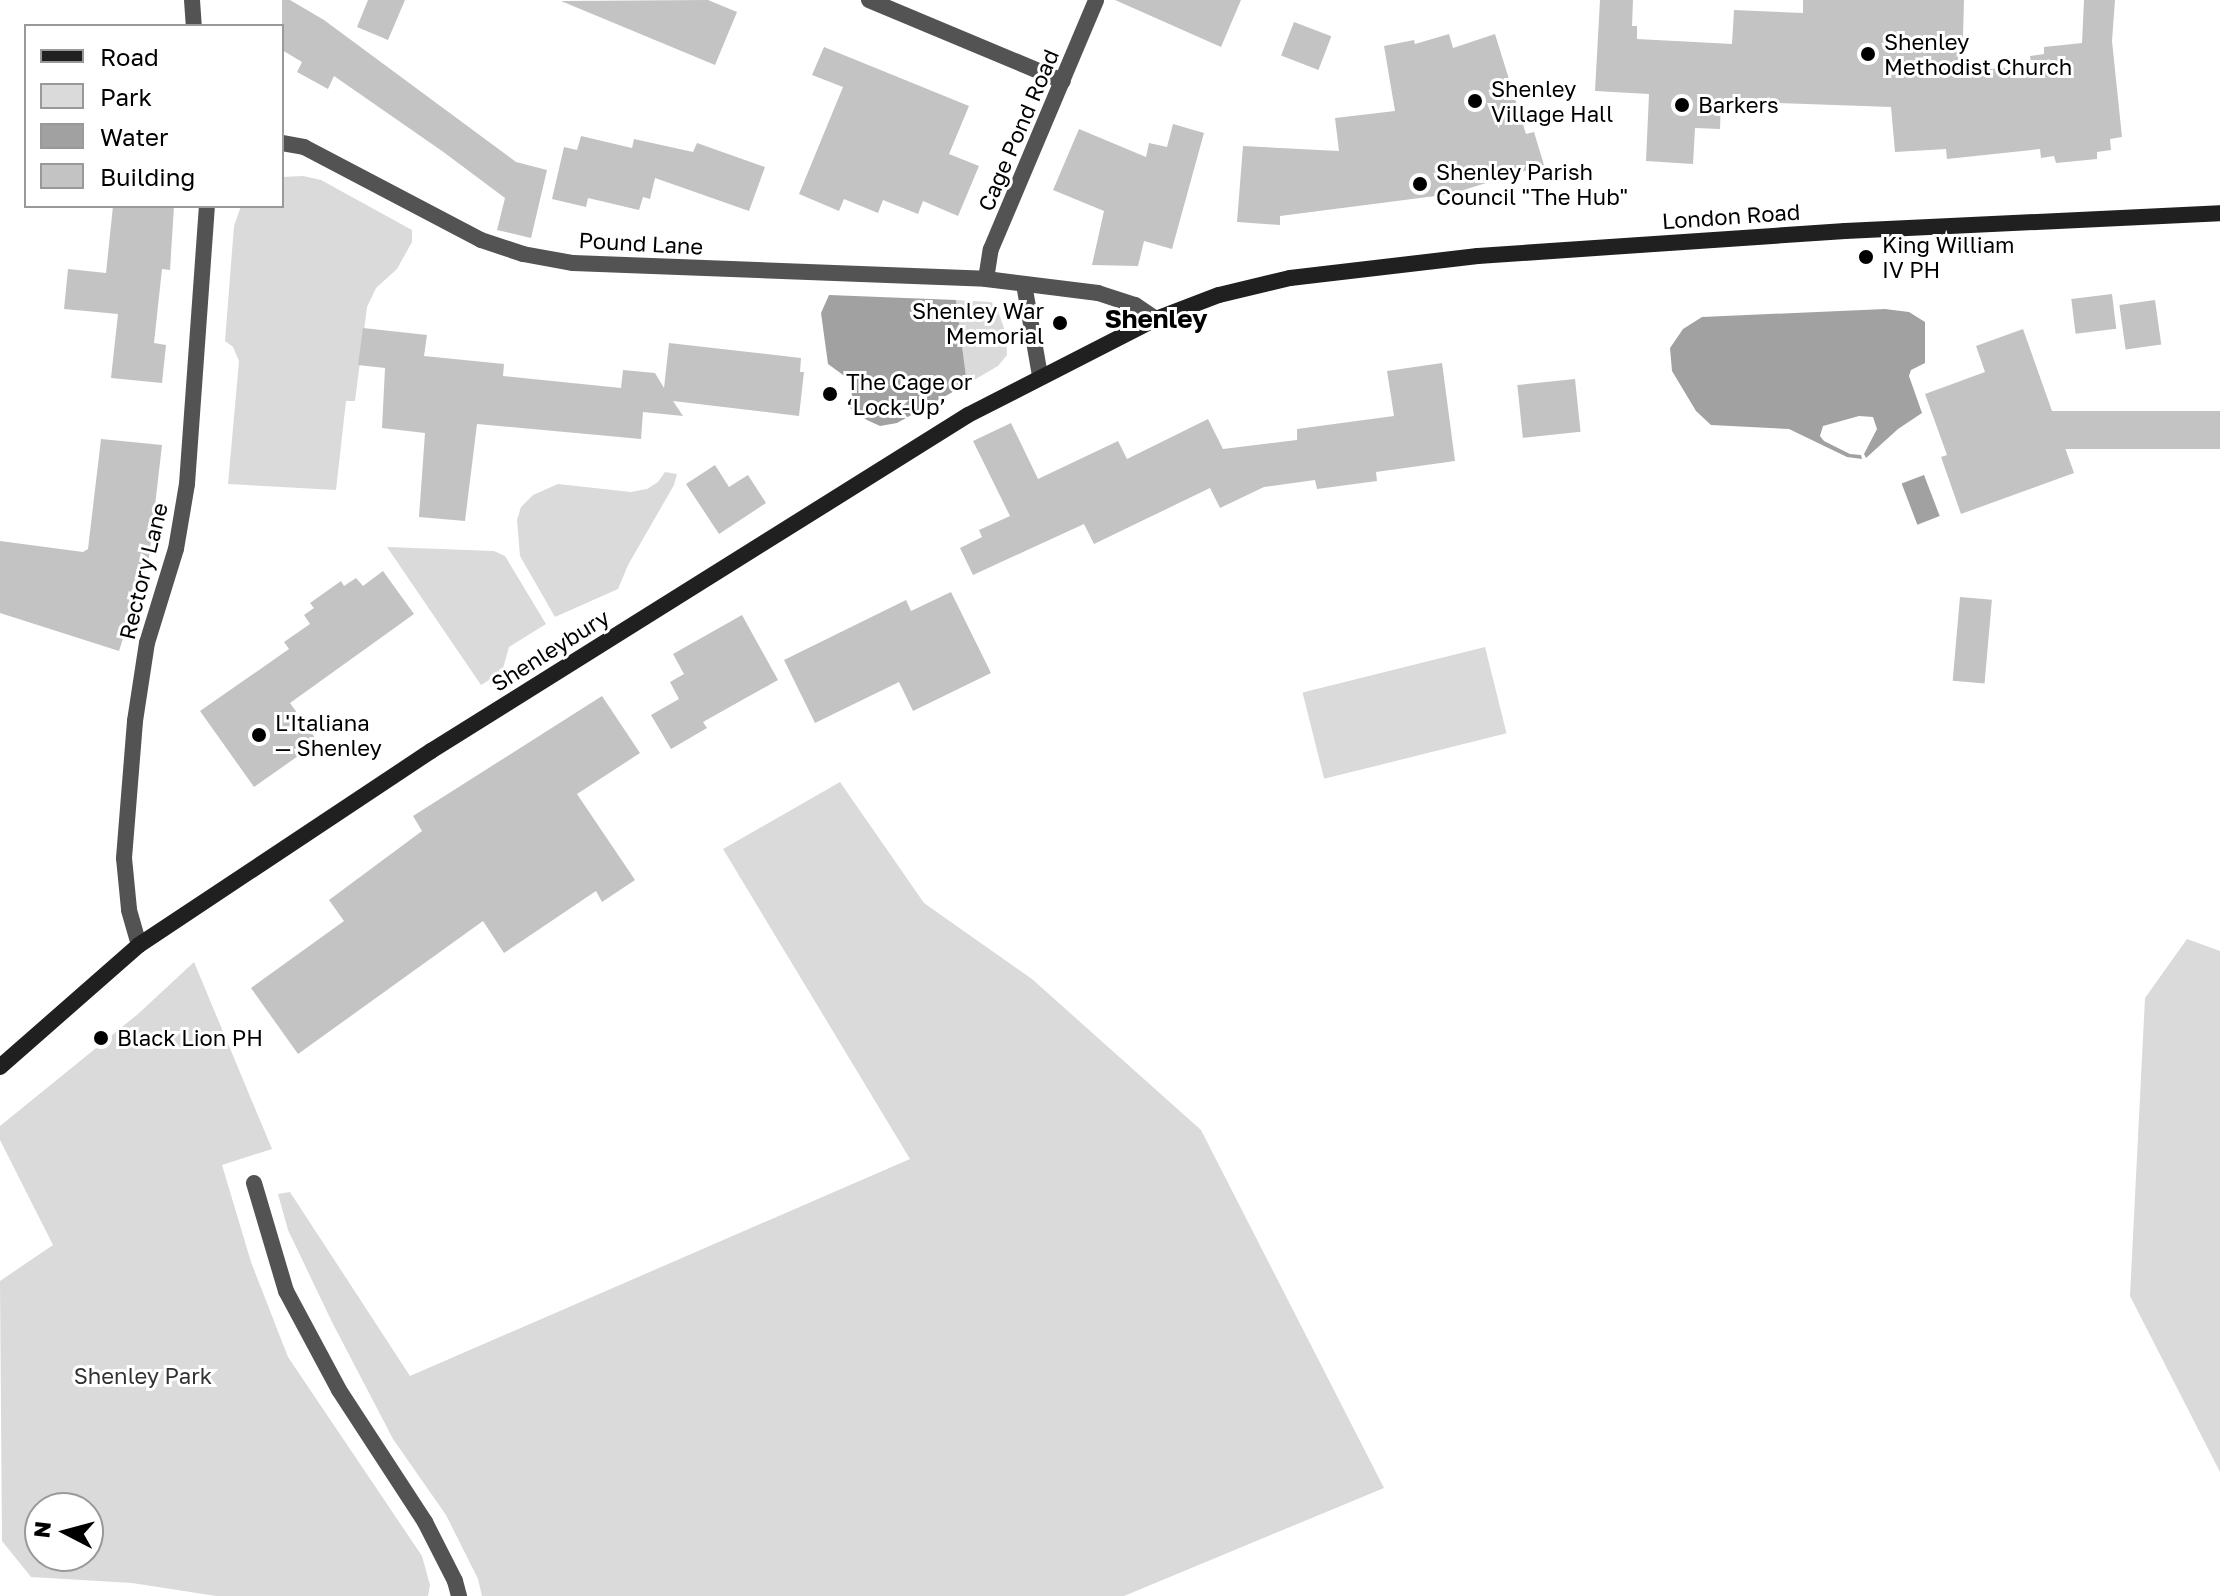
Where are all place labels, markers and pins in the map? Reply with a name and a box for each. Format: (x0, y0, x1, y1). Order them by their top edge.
place label: Shenley Methodist Church (1884, 28, 2072, 80)
marker: Shenley Methodist Church (1859, 45, 1877, 63)
place label: Shenley Village Hall (1491, 75, 1613, 126)
marker: Shenley Village Hall (1466, 92, 1484, 110)
place label: Barkers (1698, 92, 1779, 118)
marker: Barkers (1673, 96, 1691, 114)
place label: Shenley Parish Council "The Hub" (1436, 158, 1628, 210)
marker: Shenley Parish Council "The Hub" (1411, 175, 1429, 193)
place label: King William IV PH (1882, 231, 2015, 282)
marker: King William IV PH (1857, 248, 1875, 266)
place label: Shenley War Memorial (912, 297, 1044, 348)
marker: Shenley War Memorial (1051, 314, 1069, 332)
place label: The Cage or ‘Lock-Up’ (846, 368, 972, 420)
marker: The Cage or ‘Lock-Up’ (821, 385, 839, 403)
place label: L'Italiana — Shenley (275, 709, 382, 760)
marker: L'Italiana — Shenley (250, 726, 268, 744)
place label: Black Lion PH (117, 1025, 263, 1051)
marker: Black Lion PH (92, 1029, 110, 1047)

